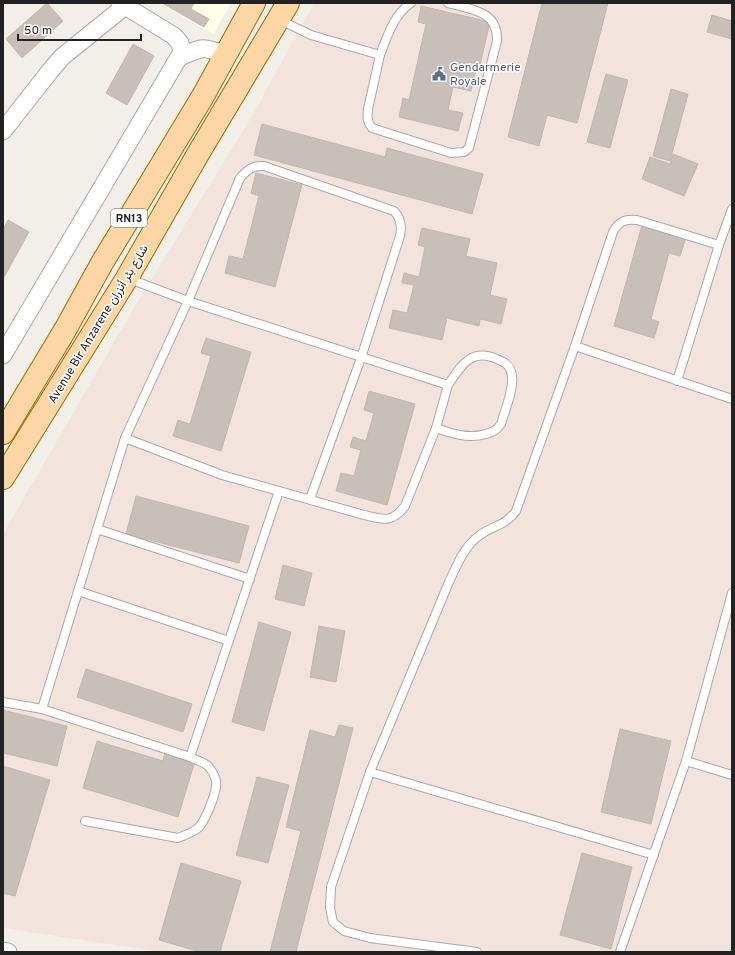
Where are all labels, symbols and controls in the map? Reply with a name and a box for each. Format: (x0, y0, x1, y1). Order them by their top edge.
scale bar (18, 16, 141, 42)
text: 50 m (24, 23, 52, 39)
place label: Gendarmerie Royale (450, 60, 521, 90)
public building icon: Gendarmerie Royale (431, 66, 447, 82)
road number: RN13 (111, 209, 147, 227)
street label: Avenue Bir Anzarene شارع بئر أنزران (45, 242, 153, 407)

